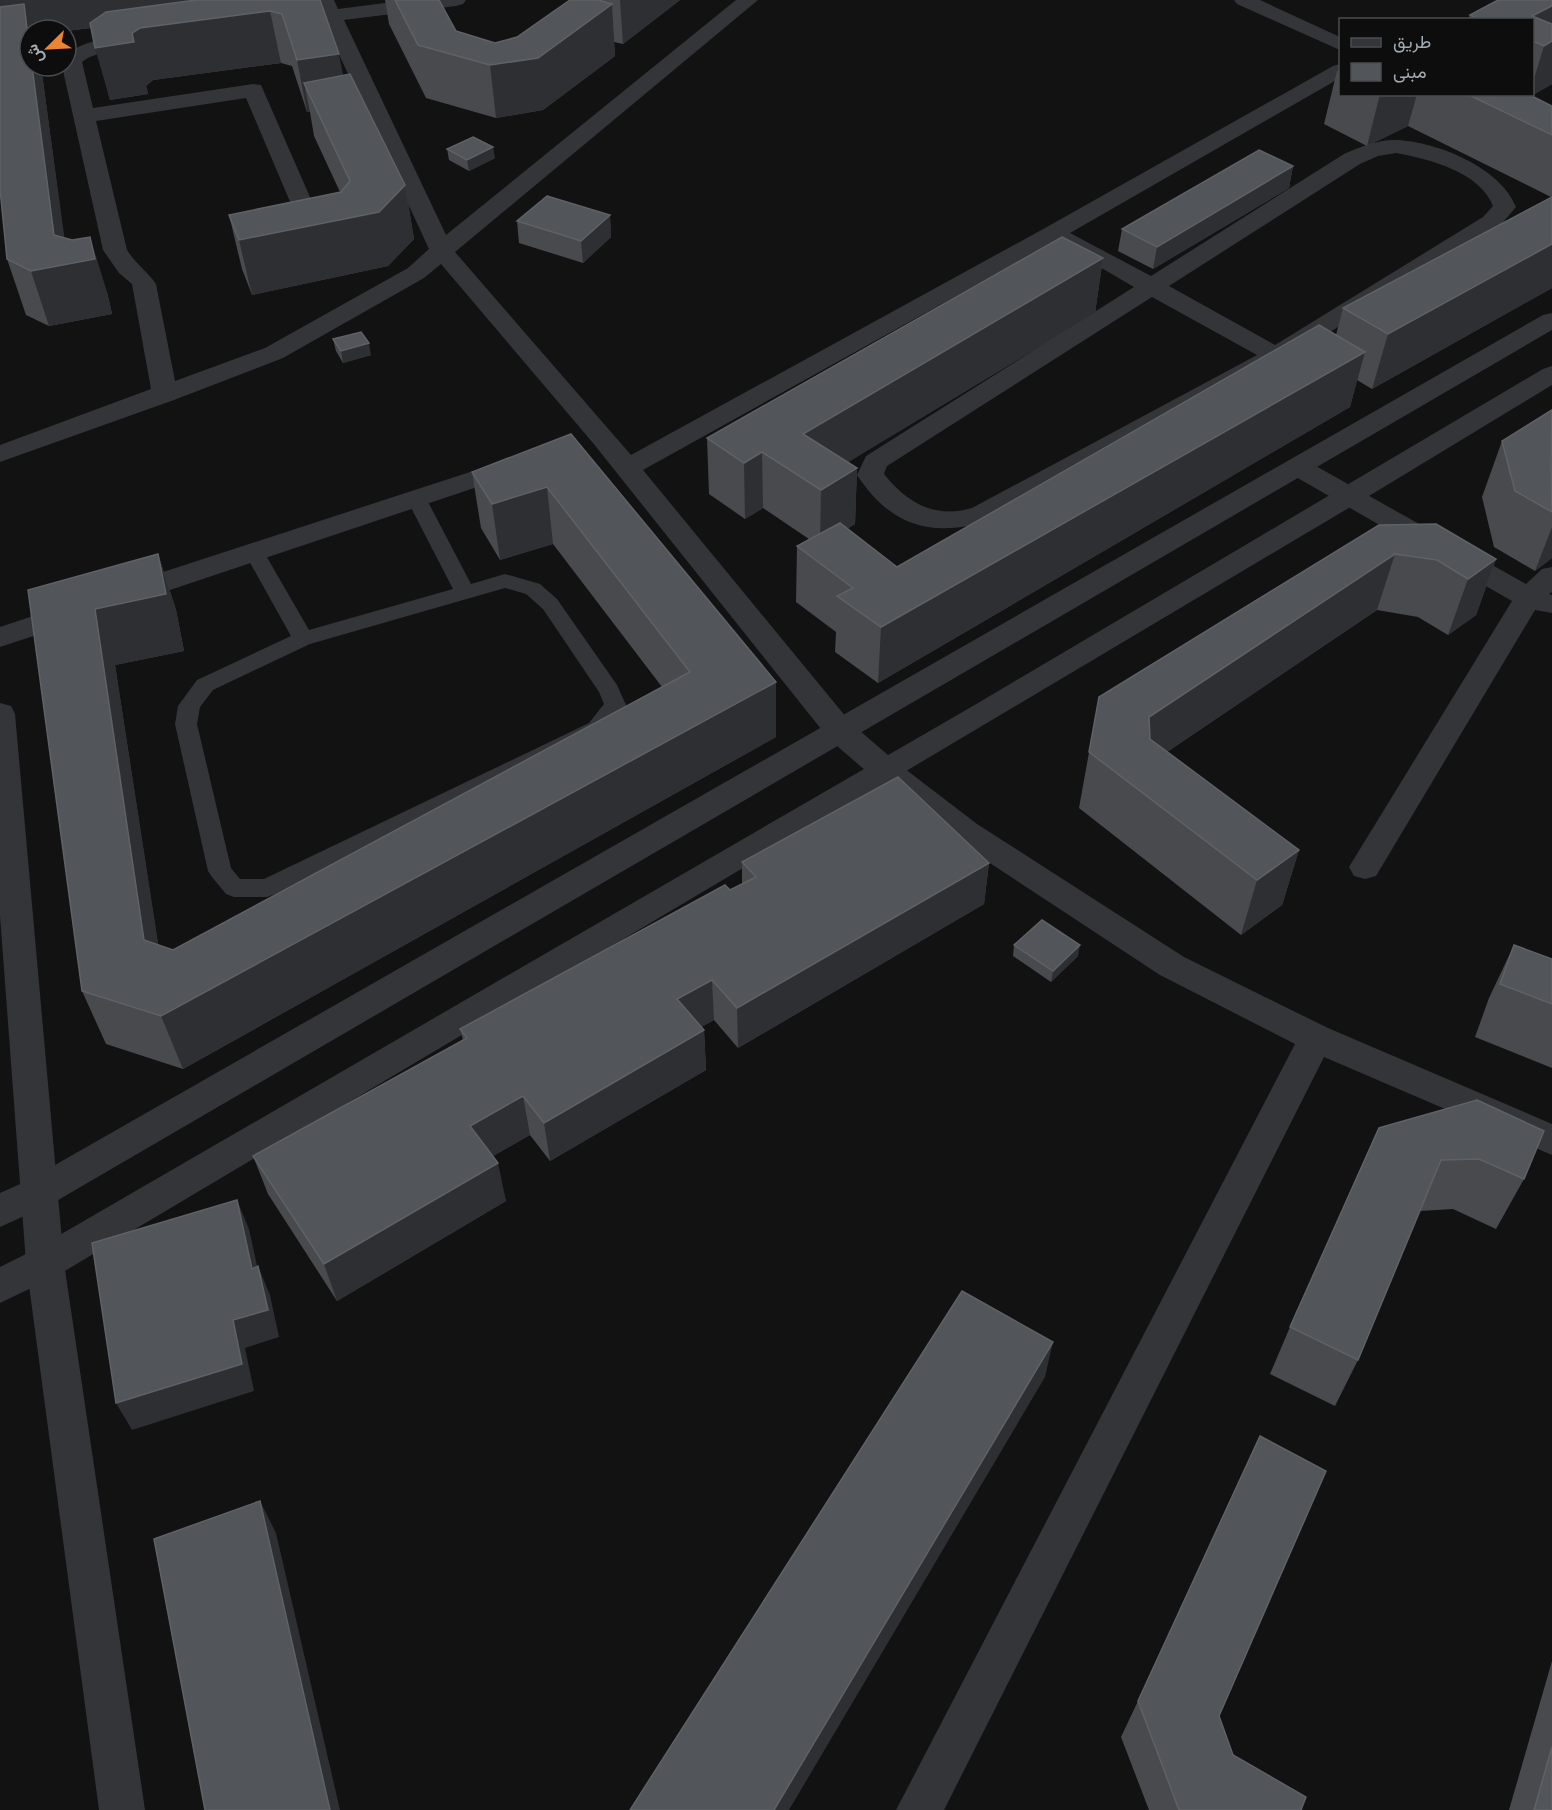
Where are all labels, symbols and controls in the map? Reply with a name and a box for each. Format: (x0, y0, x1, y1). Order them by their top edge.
north arrow (18, 18, 78, 78)
legend (1339, 18, 1534, 96)
text: طريق (1393, 30, 1431, 53)
text: ش (21, 41, 47, 67)
text: مبنى (1393, 60, 1427, 83)

